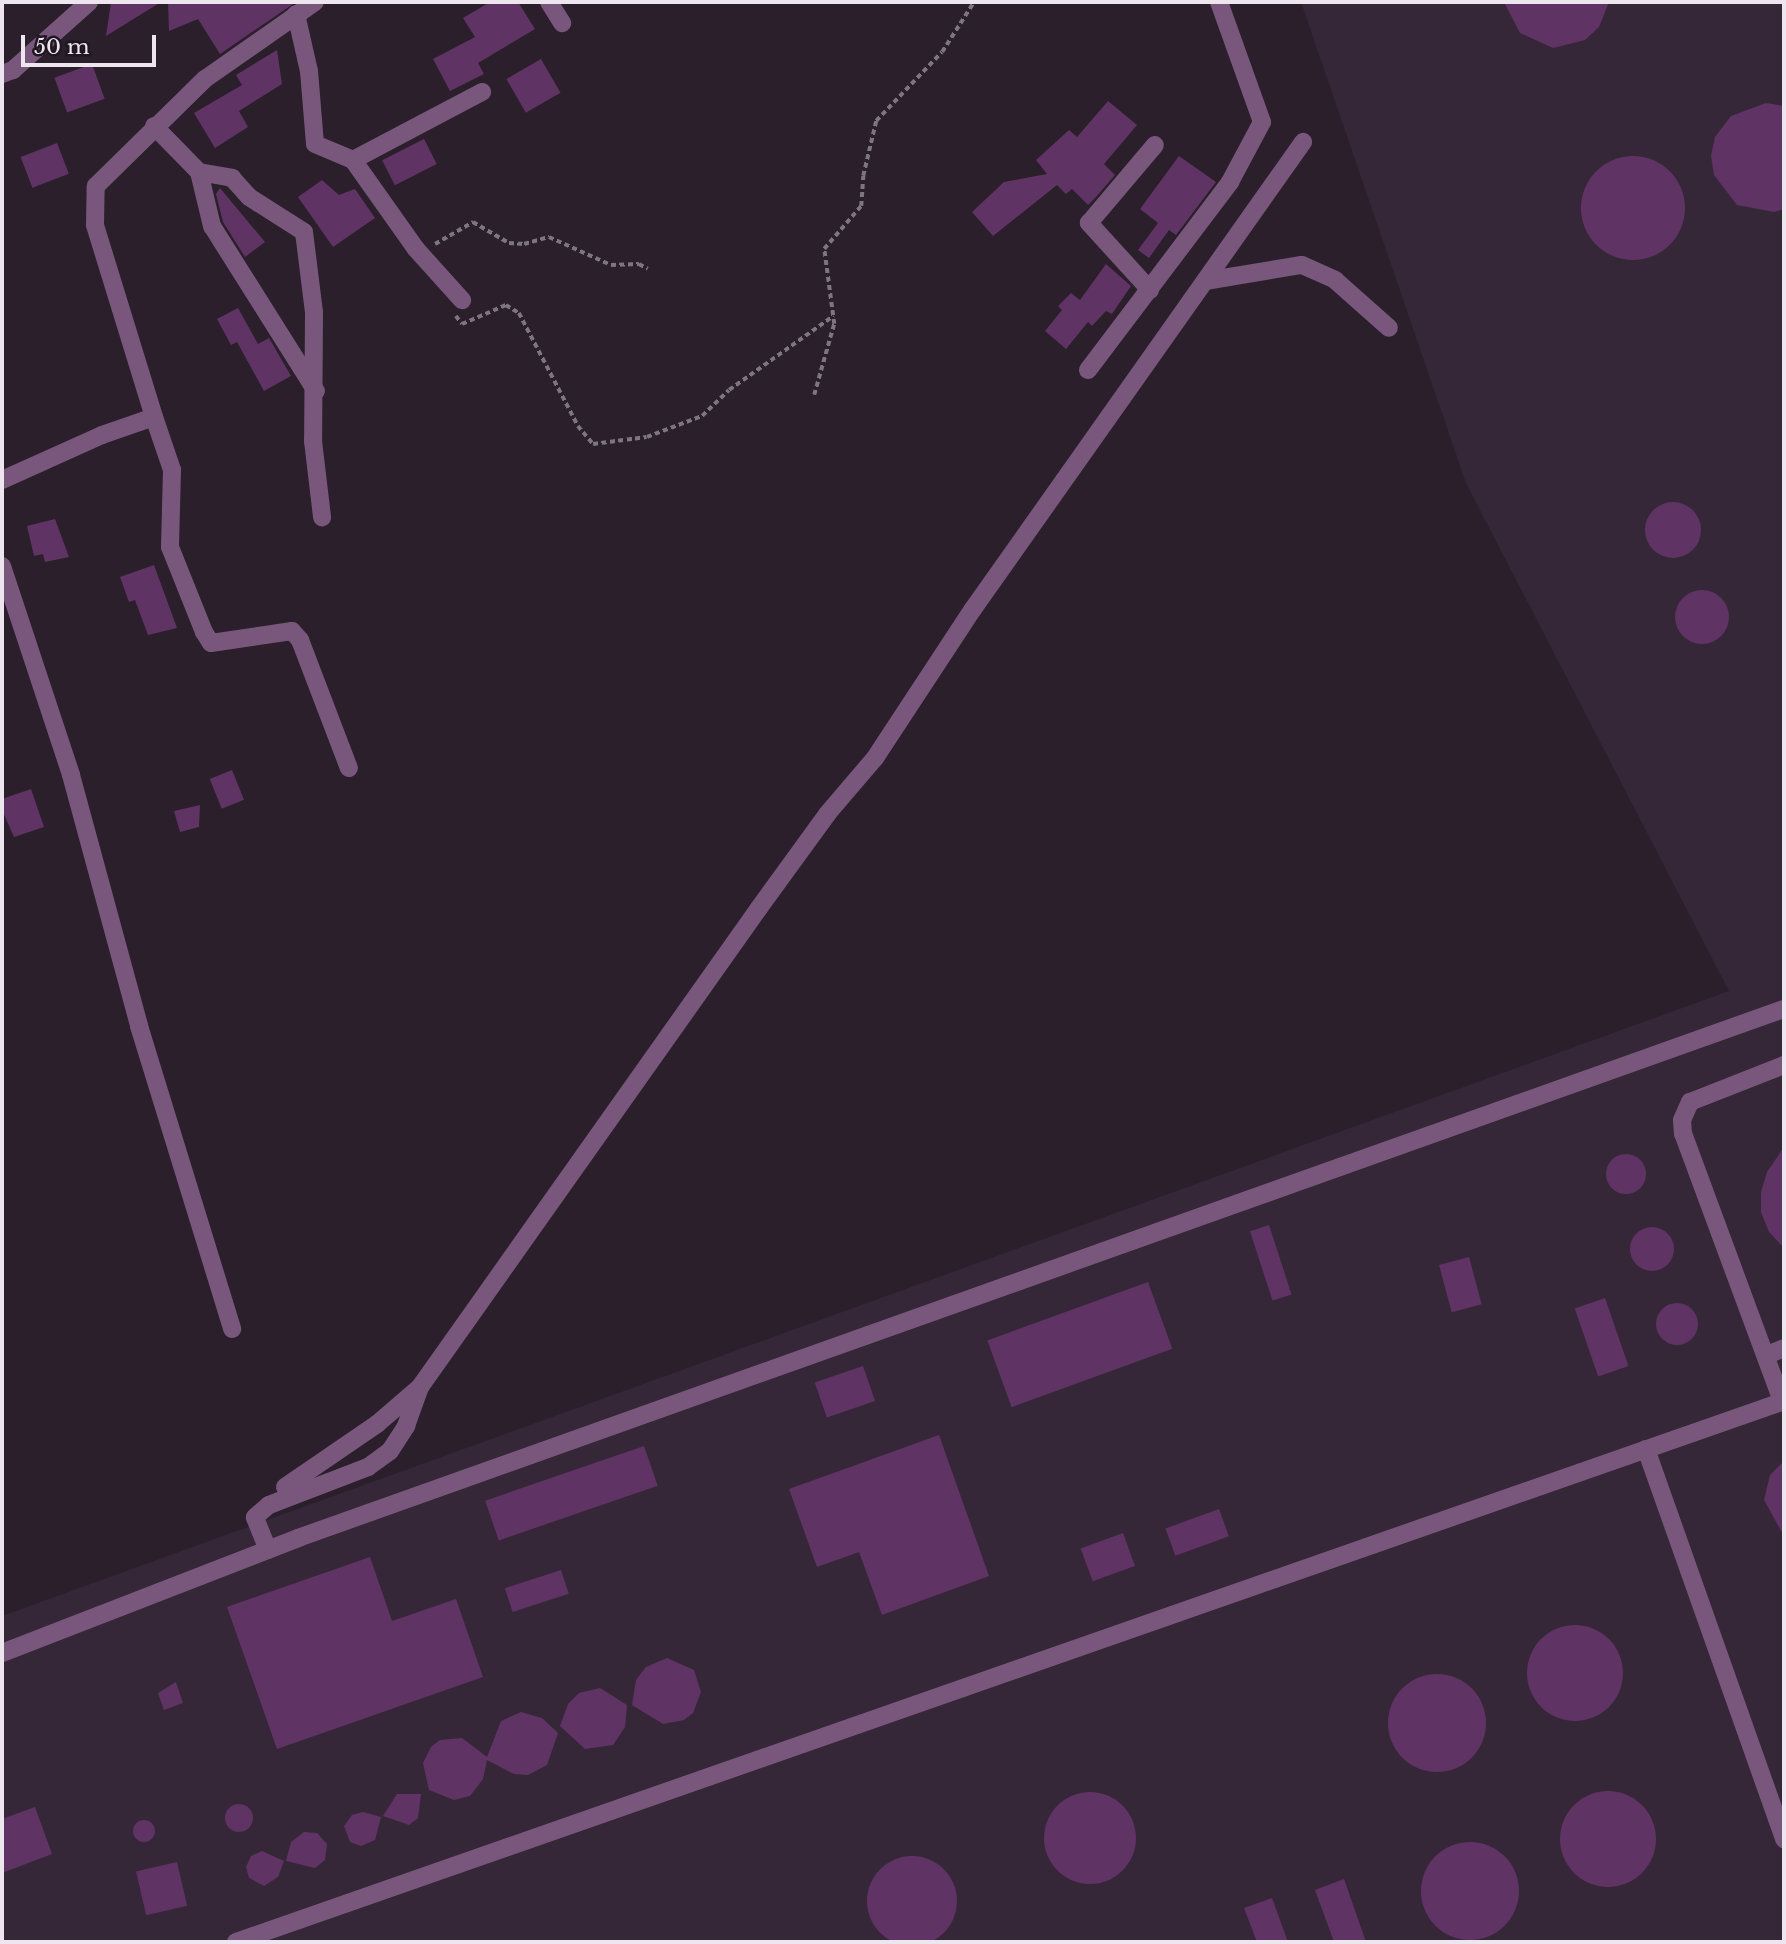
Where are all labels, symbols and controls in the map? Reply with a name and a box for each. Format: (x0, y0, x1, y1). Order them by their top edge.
scale bar (24, 21, 159, 65)
text: 50 m (34, 34, 89, 60)

